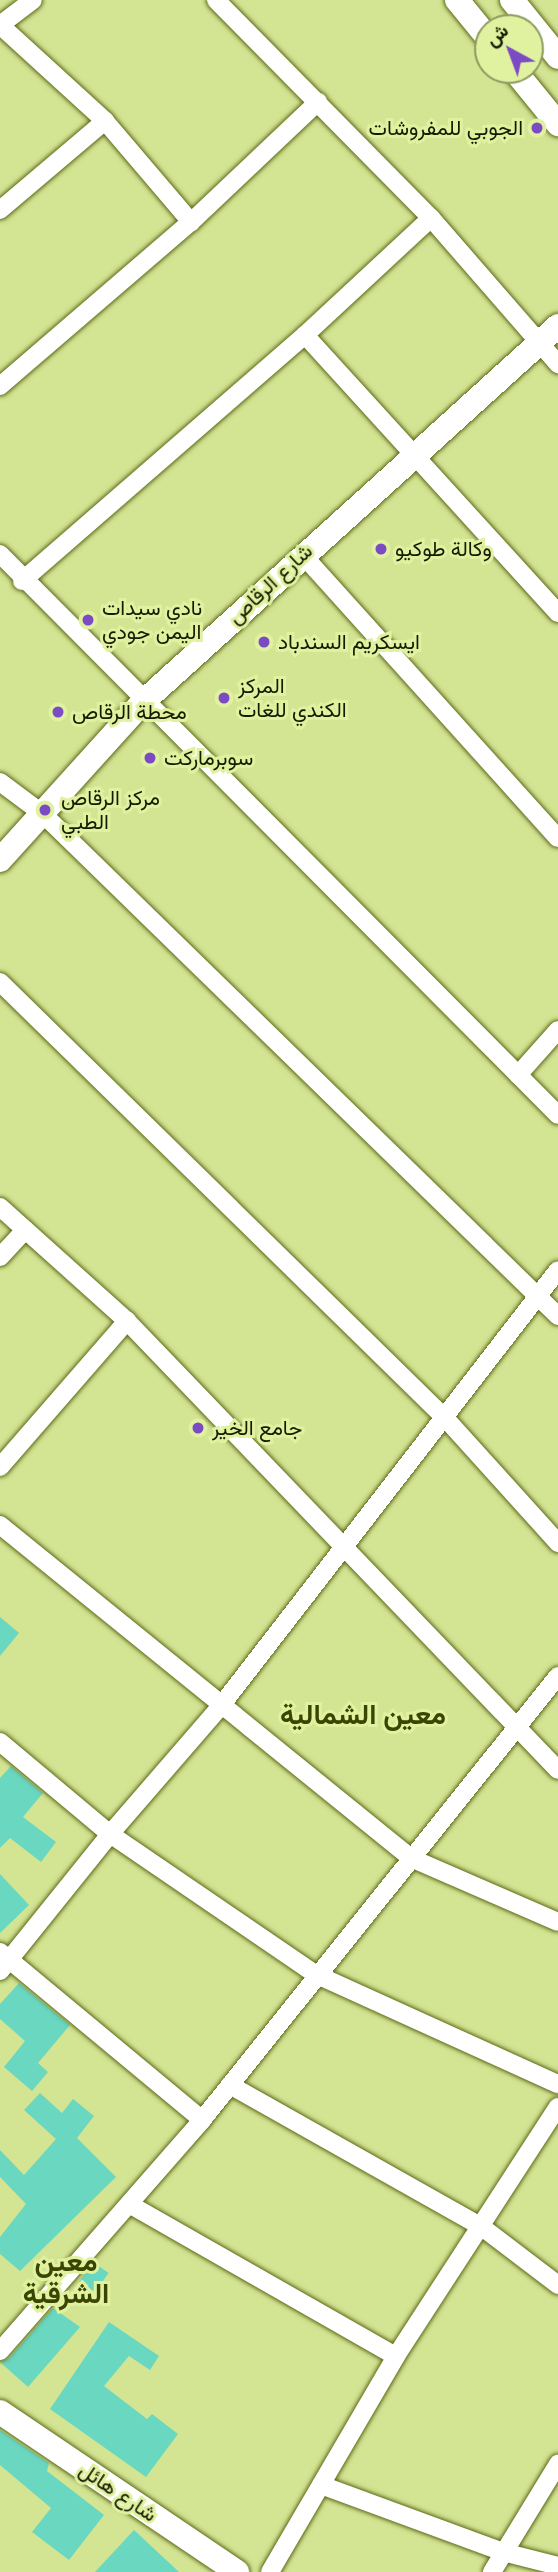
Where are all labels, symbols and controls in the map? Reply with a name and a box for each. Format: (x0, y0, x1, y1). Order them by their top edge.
north arrow (474, 14, 544, 84)
text: ش (481, 19, 512, 50)
place label: الجوبي للمفروشات (369, 115, 523, 141)
marker: الجوبي للمفروشات (529, 120, 545, 136)
place label: وكالة طوكيو (395, 536, 492, 562)
street label: شارع الرقاص (222, 538, 318, 630)
marker: وكالة طوكيو (373, 541, 389, 557)
place label: نادي سيدات اليمن جودي (102, 595, 202, 645)
marker: نادي سيدات اليمن جودي (80, 612, 96, 628)
place label: ايسكريم السندباد (278, 629, 420, 655)
marker: ايسكريم السندباد (256, 634, 272, 650)
place label: المركز الكندي للغات (238, 673, 347, 723)
marker: المركز الكندي للغات (216, 690, 232, 706)
place label: محطة الرقاص (72, 699, 187, 725)
marker: محطة الرقاص (50, 704, 66, 720)
place label: سوبرماركت (164, 745, 253, 771)
marker: سوبرماركت (142, 750, 158, 766)
place label: مركز الرقاص الطبي (61, 785, 160, 835)
marker: مركز الرقاص الطبي (35, 800, 55, 820)
place label: جامع الخير (212, 1415, 302, 1441)
marker: جامع الخير (190, 1420, 206, 1436)
district label: معين الشمالية (280, 1698, 446, 1732)
district label: معين الشرقية (23, 2245, 109, 2311)
street label: شارع هائل (74, 2457, 162, 2527)

